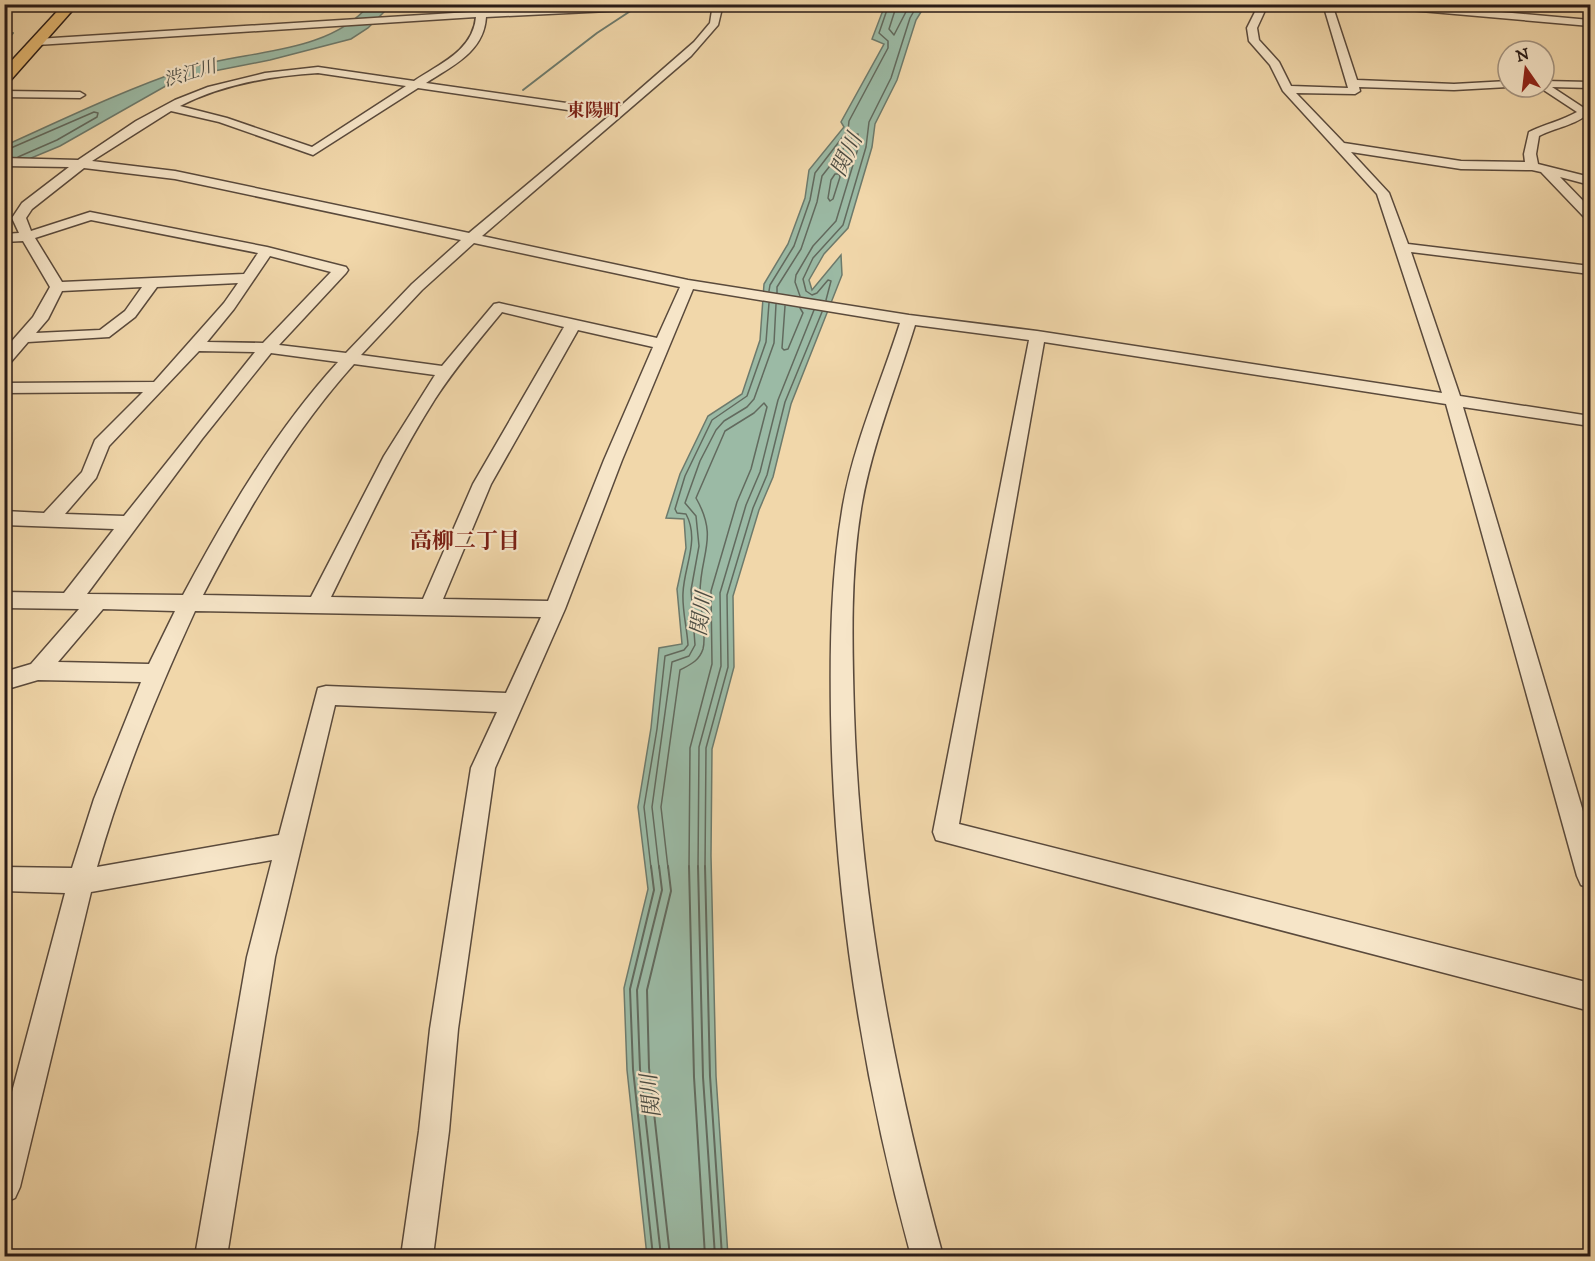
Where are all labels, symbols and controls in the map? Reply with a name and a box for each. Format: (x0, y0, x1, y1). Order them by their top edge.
north arrow (1496, 39, 1556, 99)
text: N (1514, 44, 1531, 67)
water label: 渋江川 (161, 55, 221, 92)
district label: 東陽町 (567, 100, 621, 122)
water label: 関川 (825, 128, 869, 181)
district label: 高柳二丁目 (410, 528, 520, 555)
water label: 関川 (686, 588, 719, 638)
water label: 関川 (635, 1071, 666, 1119)

